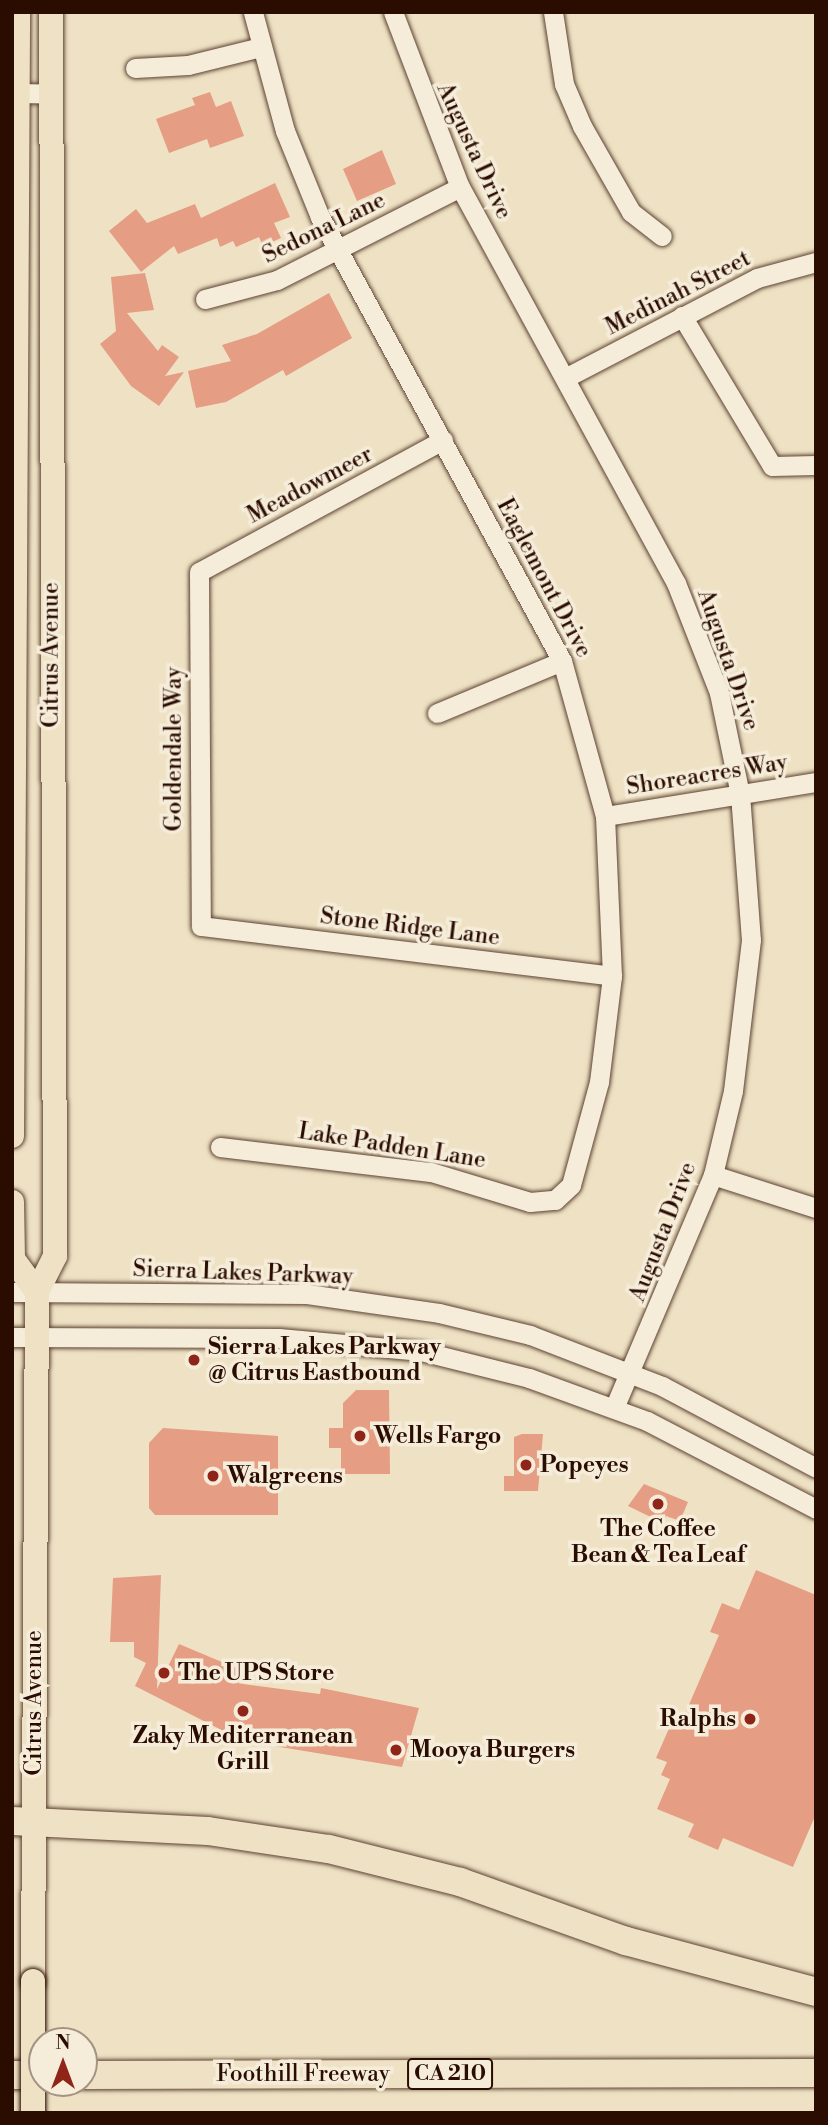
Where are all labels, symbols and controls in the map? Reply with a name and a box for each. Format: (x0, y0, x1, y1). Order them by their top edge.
street label: Augusta Drive (430, 78, 518, 224)
street label: Sedona Lane (258, 186, 390, 270)
street label: Medinah Street (601, 245, 755, 341)
street label: Meadowmeer (242, 440, 378, 530)
street label: Eaglemont Drive (490, 494, 598, 662)
street label: Citrus Avenue (37, 582, 65, 728)
street label: Augusta Drive (691, 586, 765, 734)
street label: Goldendale Way (160, 667, 188, 831)
street label: Shoreacres Way (625, 749, 789, 801)
street label: Stone Ridge Lane (319, 902, 501, 952)
street label: Lake Padden Lane (296, 1118, 488, 1174)
street label: Augusta Drive (624, 1158, 702, 1306)
street label: Sierra Lakes Parkway (132, 1255, 354, 1291)
place label: Sierra Lakes Parkway @ Citrus Eastbound (208, 1333, 441, 1387)
marker: Sierra Lakes Parkway @ Citrus Eastbound (186, 1352, 202, 1368)
place label: Wells Fargo (374, 1422, 501, 1450)
marker: Wells Fargo (352, 1428, 368, 1444)
place label: Popeyes (540, 1451, 629, 1479)
marker: Popeyes (518, 1457, 534, 1473)
place label: Walgreens (227, 1462, 343, 1490)
marker: Walgreens (205, 1468, 221, 1484)
marker: The Coffee Bean & Tea Leaf (650, 1496, 666, 1512)
place label: The Coffee Bean & Tea Leaf (571, 1515, 745, 1569)
street label: Citrus Avenue (20, 1630, 48, 1776)
place label: The UPS Store (178, 1659, 334, 1687)
marker: The UPS Store (156, 1665, 172, 1681)
marker: Zaky Mediterranean Grill (235, 1703, 251, 1719)
place label: Ralphs (660, 1705, 736, 1733)
marker: Ralphs (742, 1711, 758, 1727)
place label: Zaky Mediterranean Grill (133, 1722, 353, 1776)
place label: Mooya Burgers (410, 1736, 575, 1764)
marker: Mooya Burgers (388, 1742, 404, 1758)
north arrow (28, 2027, 98, 2097)
text: N (55, 2031, 71, 2055)
road number: CA 210 (406, 2056, 494, 2092)
street label: Foothill Freeway (216, 2060, 390, 2088)

